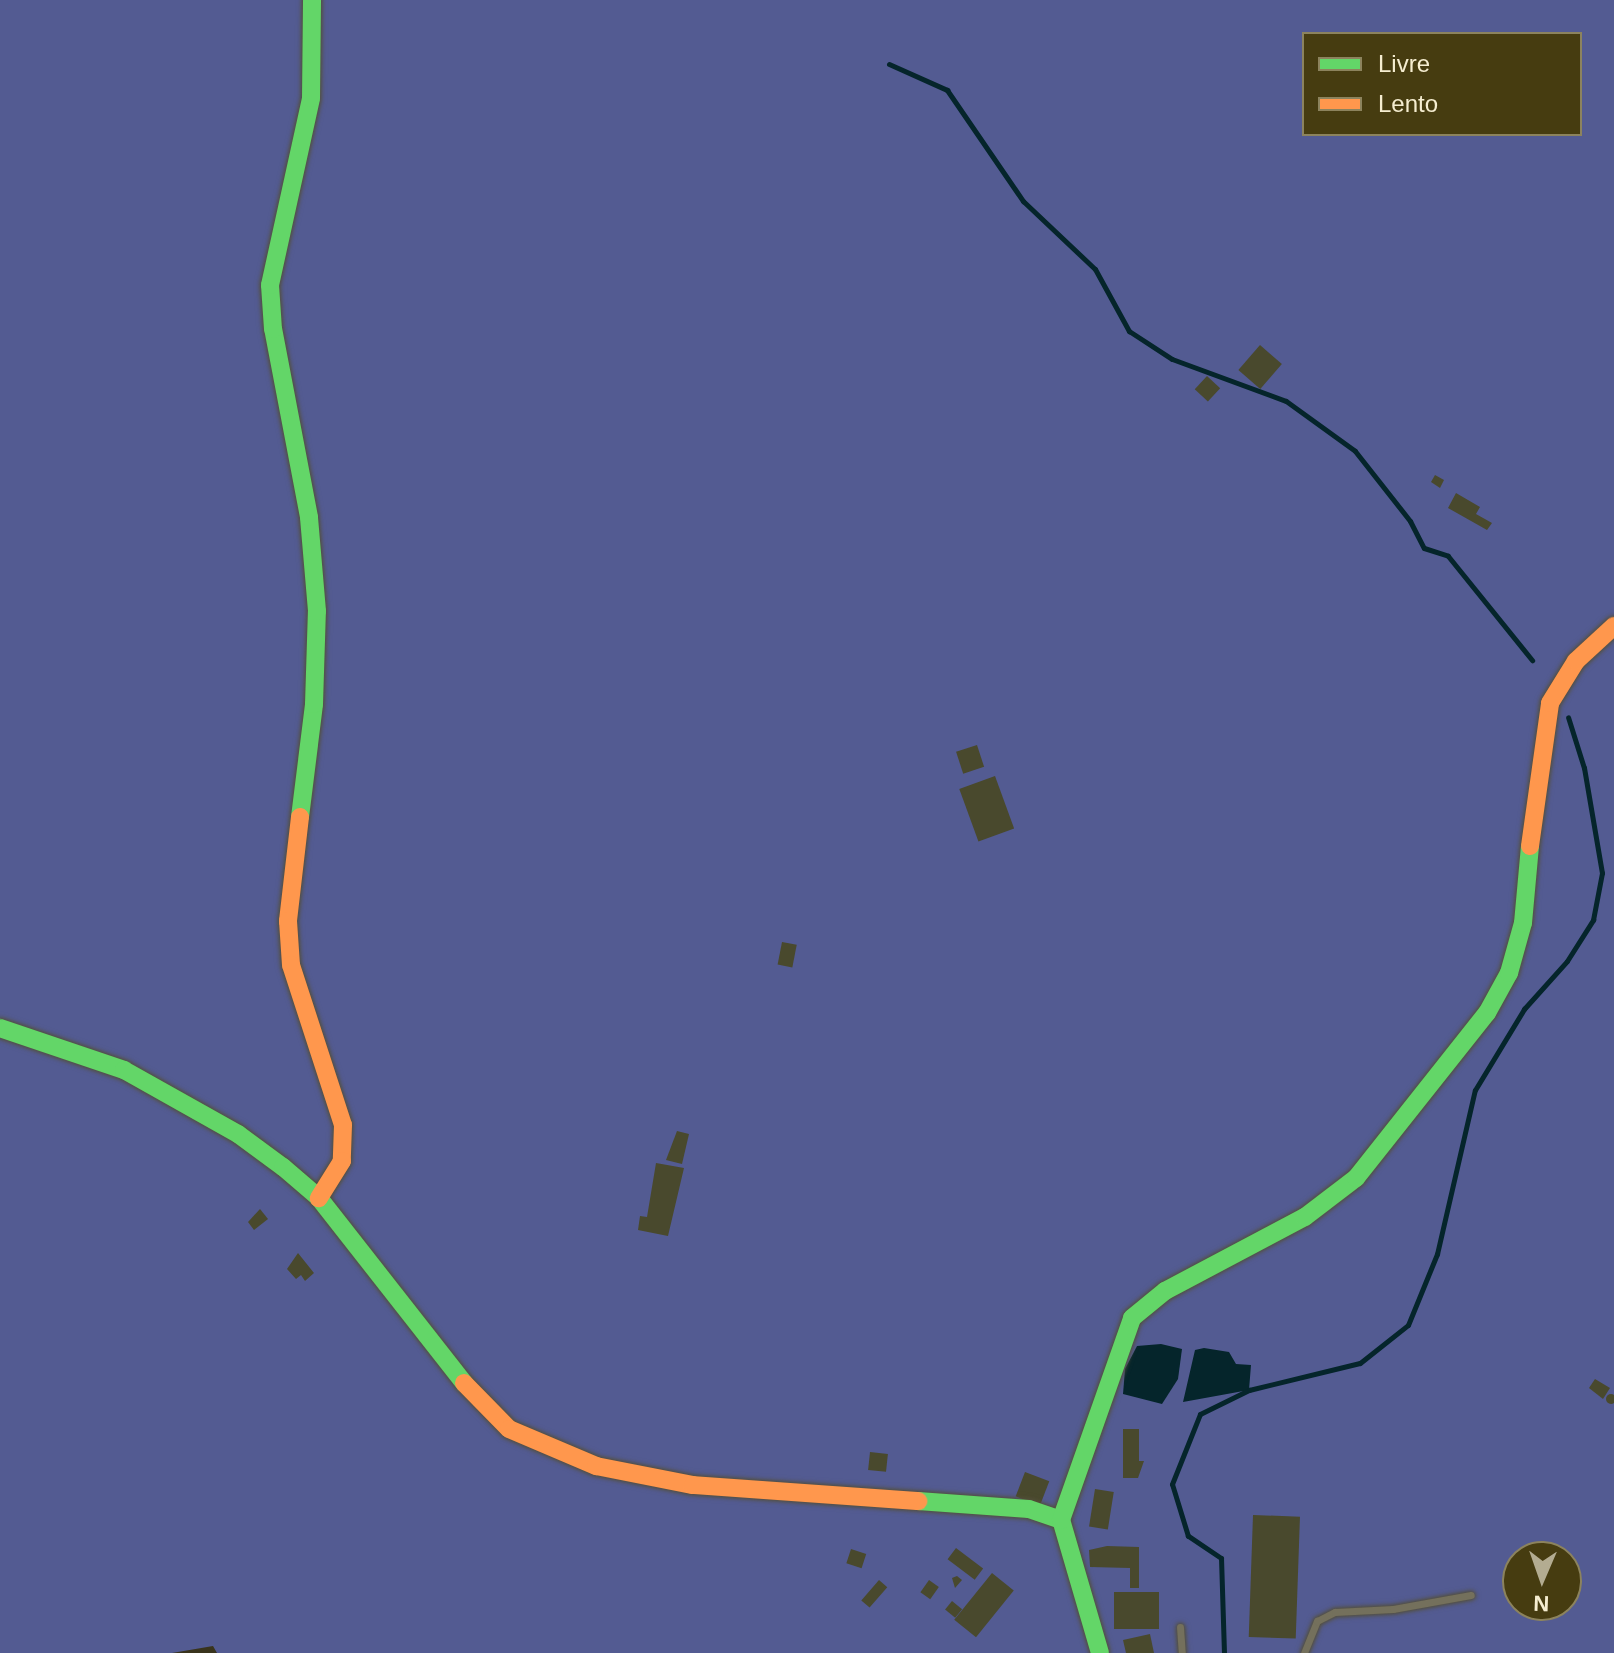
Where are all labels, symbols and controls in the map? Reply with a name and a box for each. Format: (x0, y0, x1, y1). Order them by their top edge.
legend (1302, 32, 1582, 136)
text: Livre (1378, 50, 1430, 77)
text: Lento (1378, 90, 1438, 117)
north arrow (1502, 1541, 1582, 1621)
text: N (1533, 1591, 1550, 1616)

